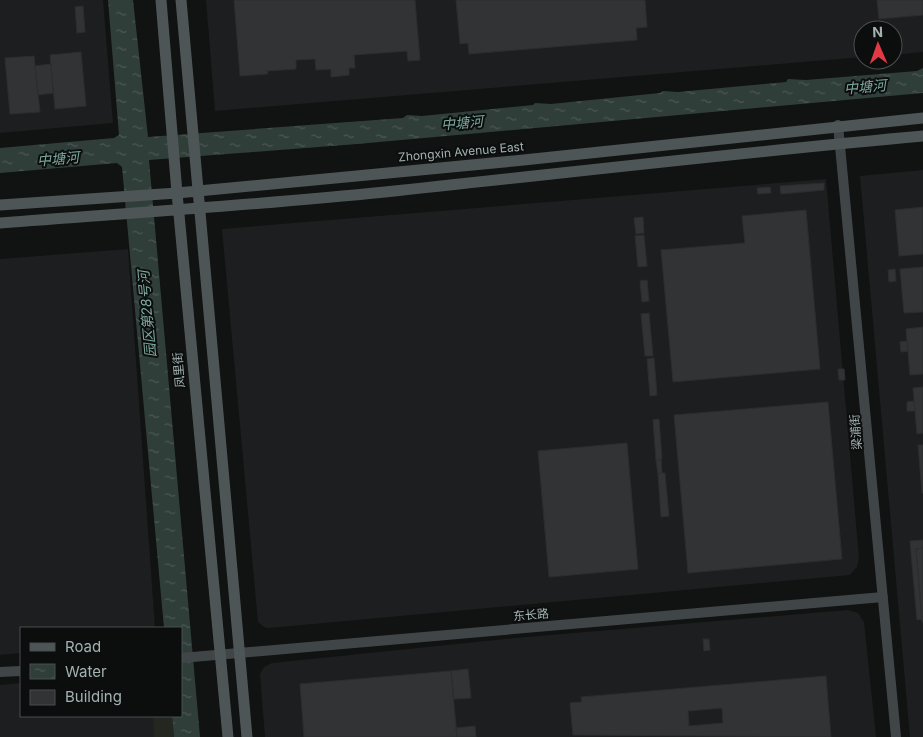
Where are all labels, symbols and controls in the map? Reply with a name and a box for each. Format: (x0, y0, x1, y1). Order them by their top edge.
north arrow (853, 20, 903, 70)
text: N (872, 23, 883, 40)
water label: 中塘河 (843, 76, 890, 97)
water label: 中塘河 (440, 112, 487, 133)
street label: Zhongxin Avenue East (398, 139, 524, 164)
water label: 中塘河 (36, 148, 83, 169)
water label: 园区第28号河 (134, 267, 159, 358)
street label: 凤里街 (169, 351, 188, 389)
street label: 梁浦街 (846, 413, 865, 451)
street label: 东长路 (512, 605, 550, 624)
legend (20, 627, 182, 717)
text: Road (65, 637, 101, 656)
text: Water (65, 662, 107, 681)
text: Building (65, 687, 122, 706)

